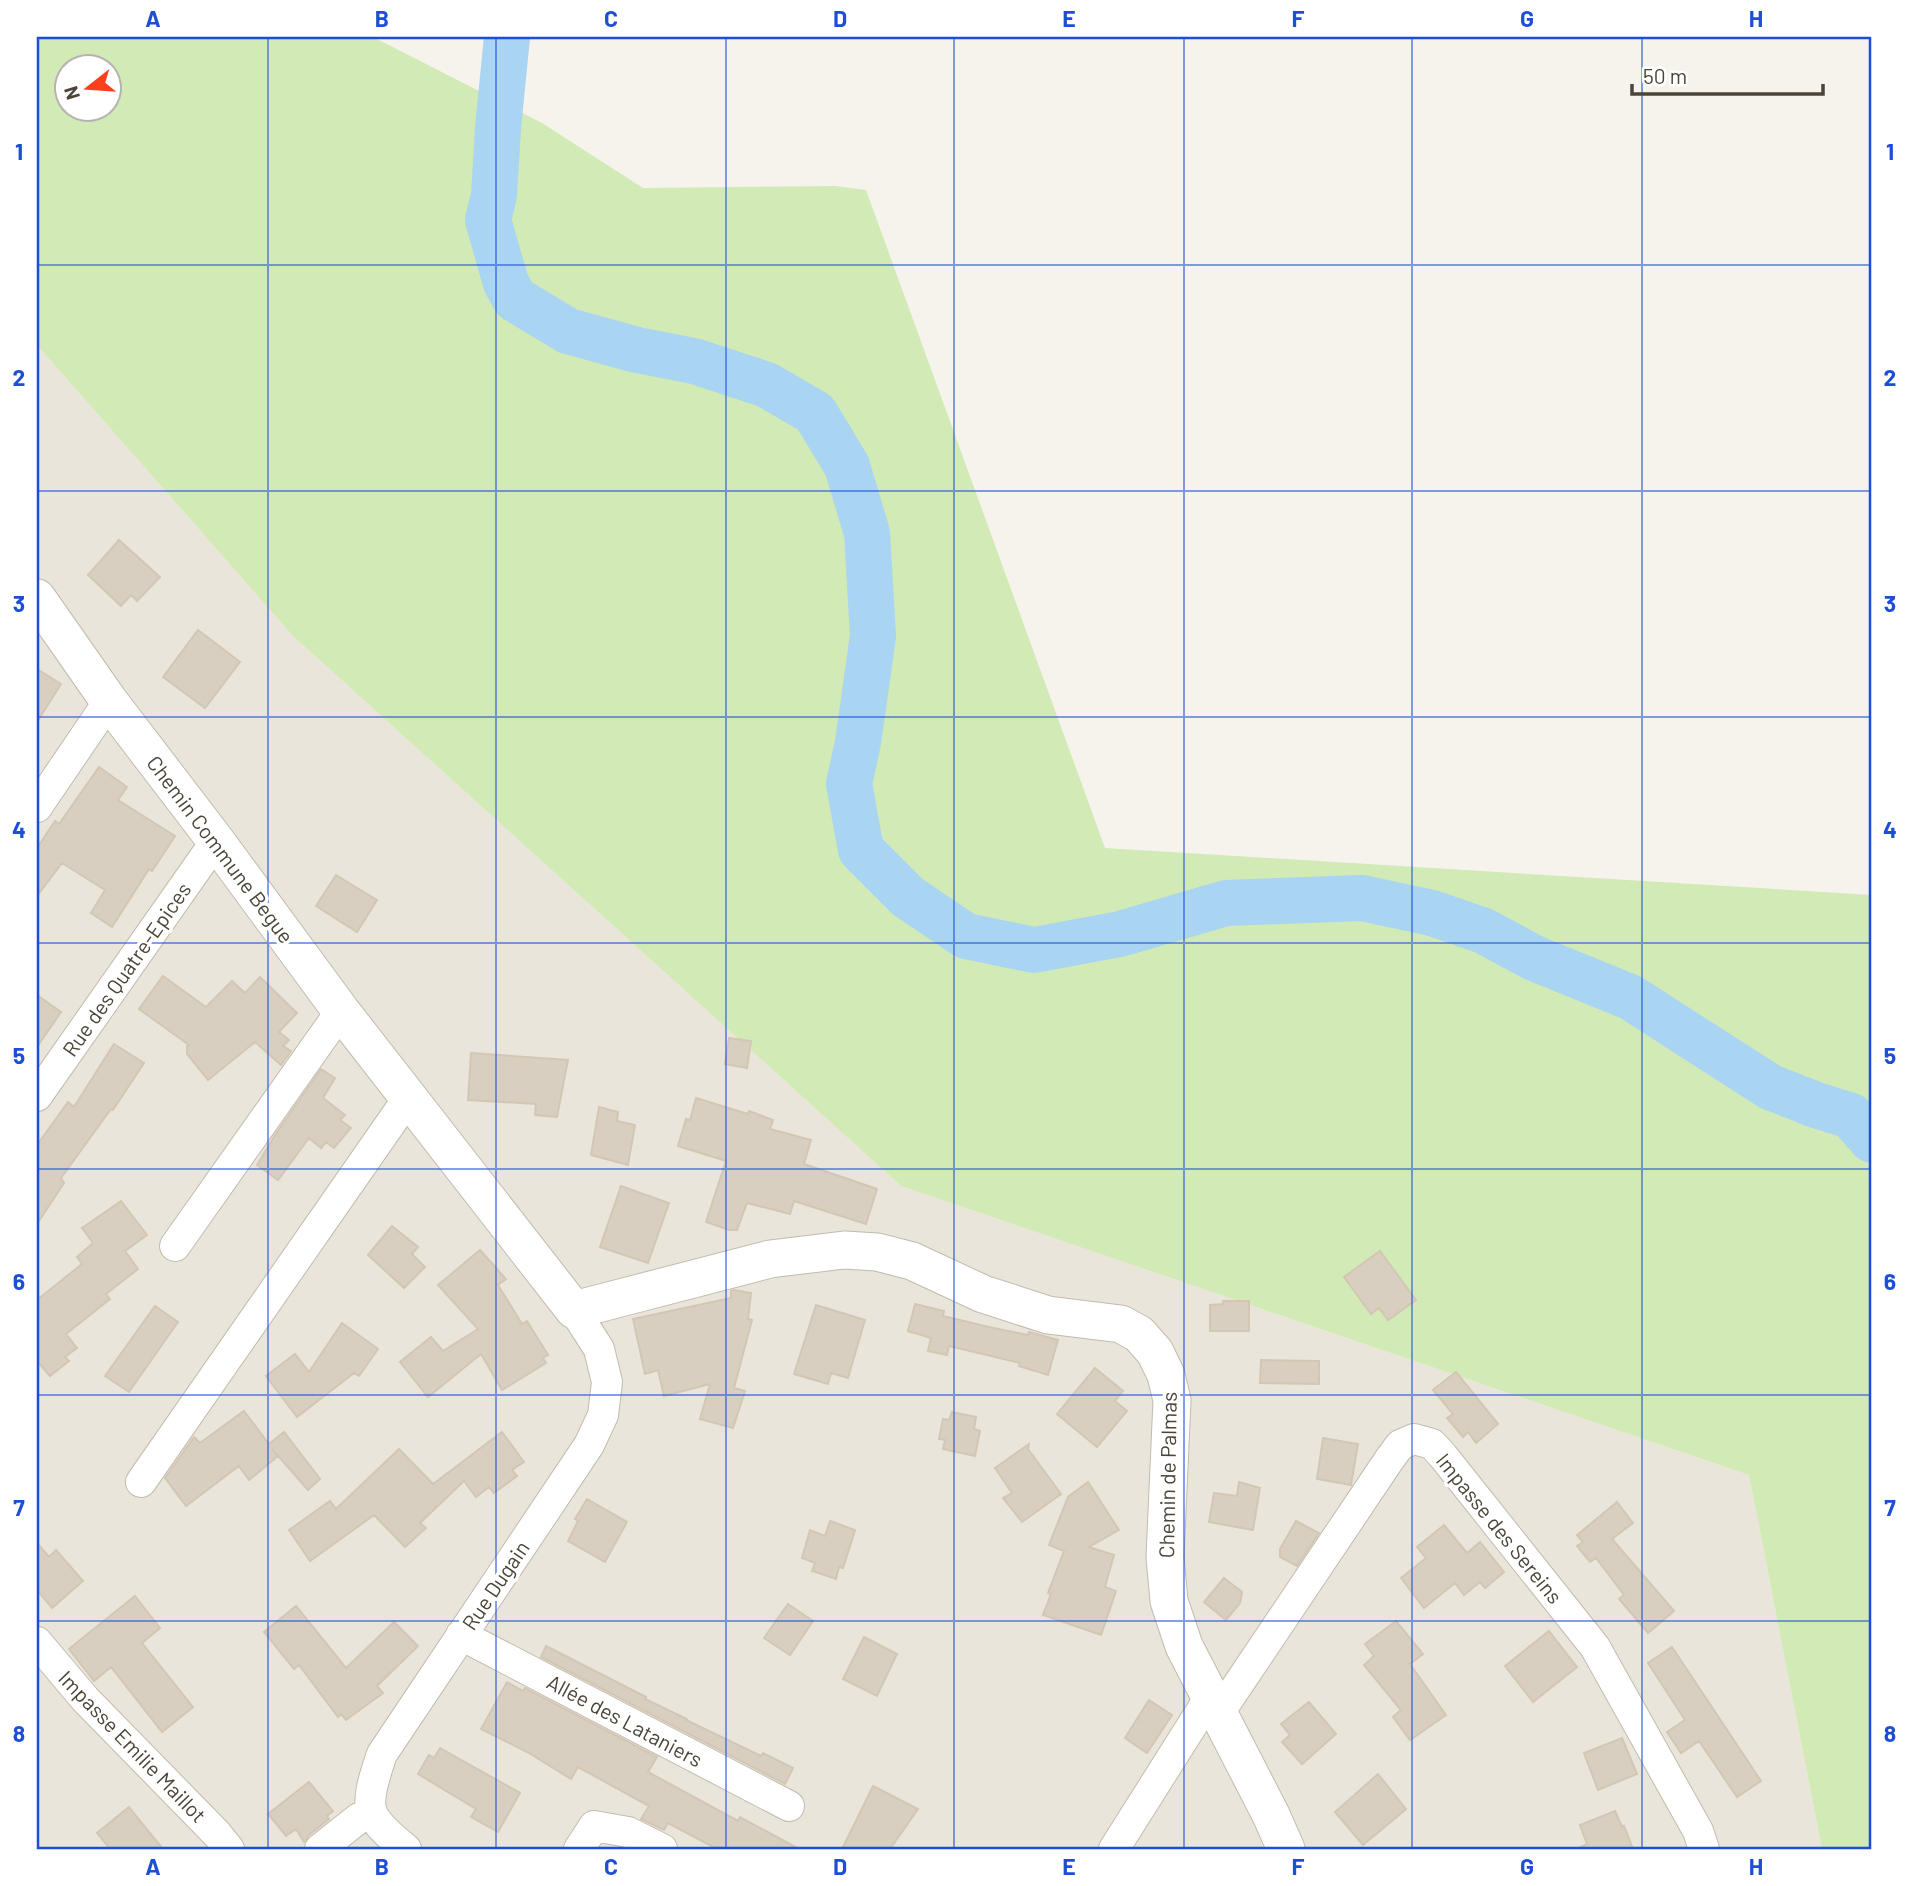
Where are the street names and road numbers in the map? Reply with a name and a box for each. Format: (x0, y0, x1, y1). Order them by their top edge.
street label: Chemin Commune Begue (142, 750, 300, 948)
street label: Rue des Quatre-Epices (57, 877, 195, 1061)
street label: Chemin de Palmas (1153, 1392, 1181, 1558)
street label: Impasse des Sereins (1432, 1448, 1568, 1608)
street label: Rue Dugain (456, 1536, 534, 1634)
street label: Impasse Emilie Maillot (54, 1665, 212, 1827)
street label: Allée des Lataniers (543, 1669, 707, 1771)

